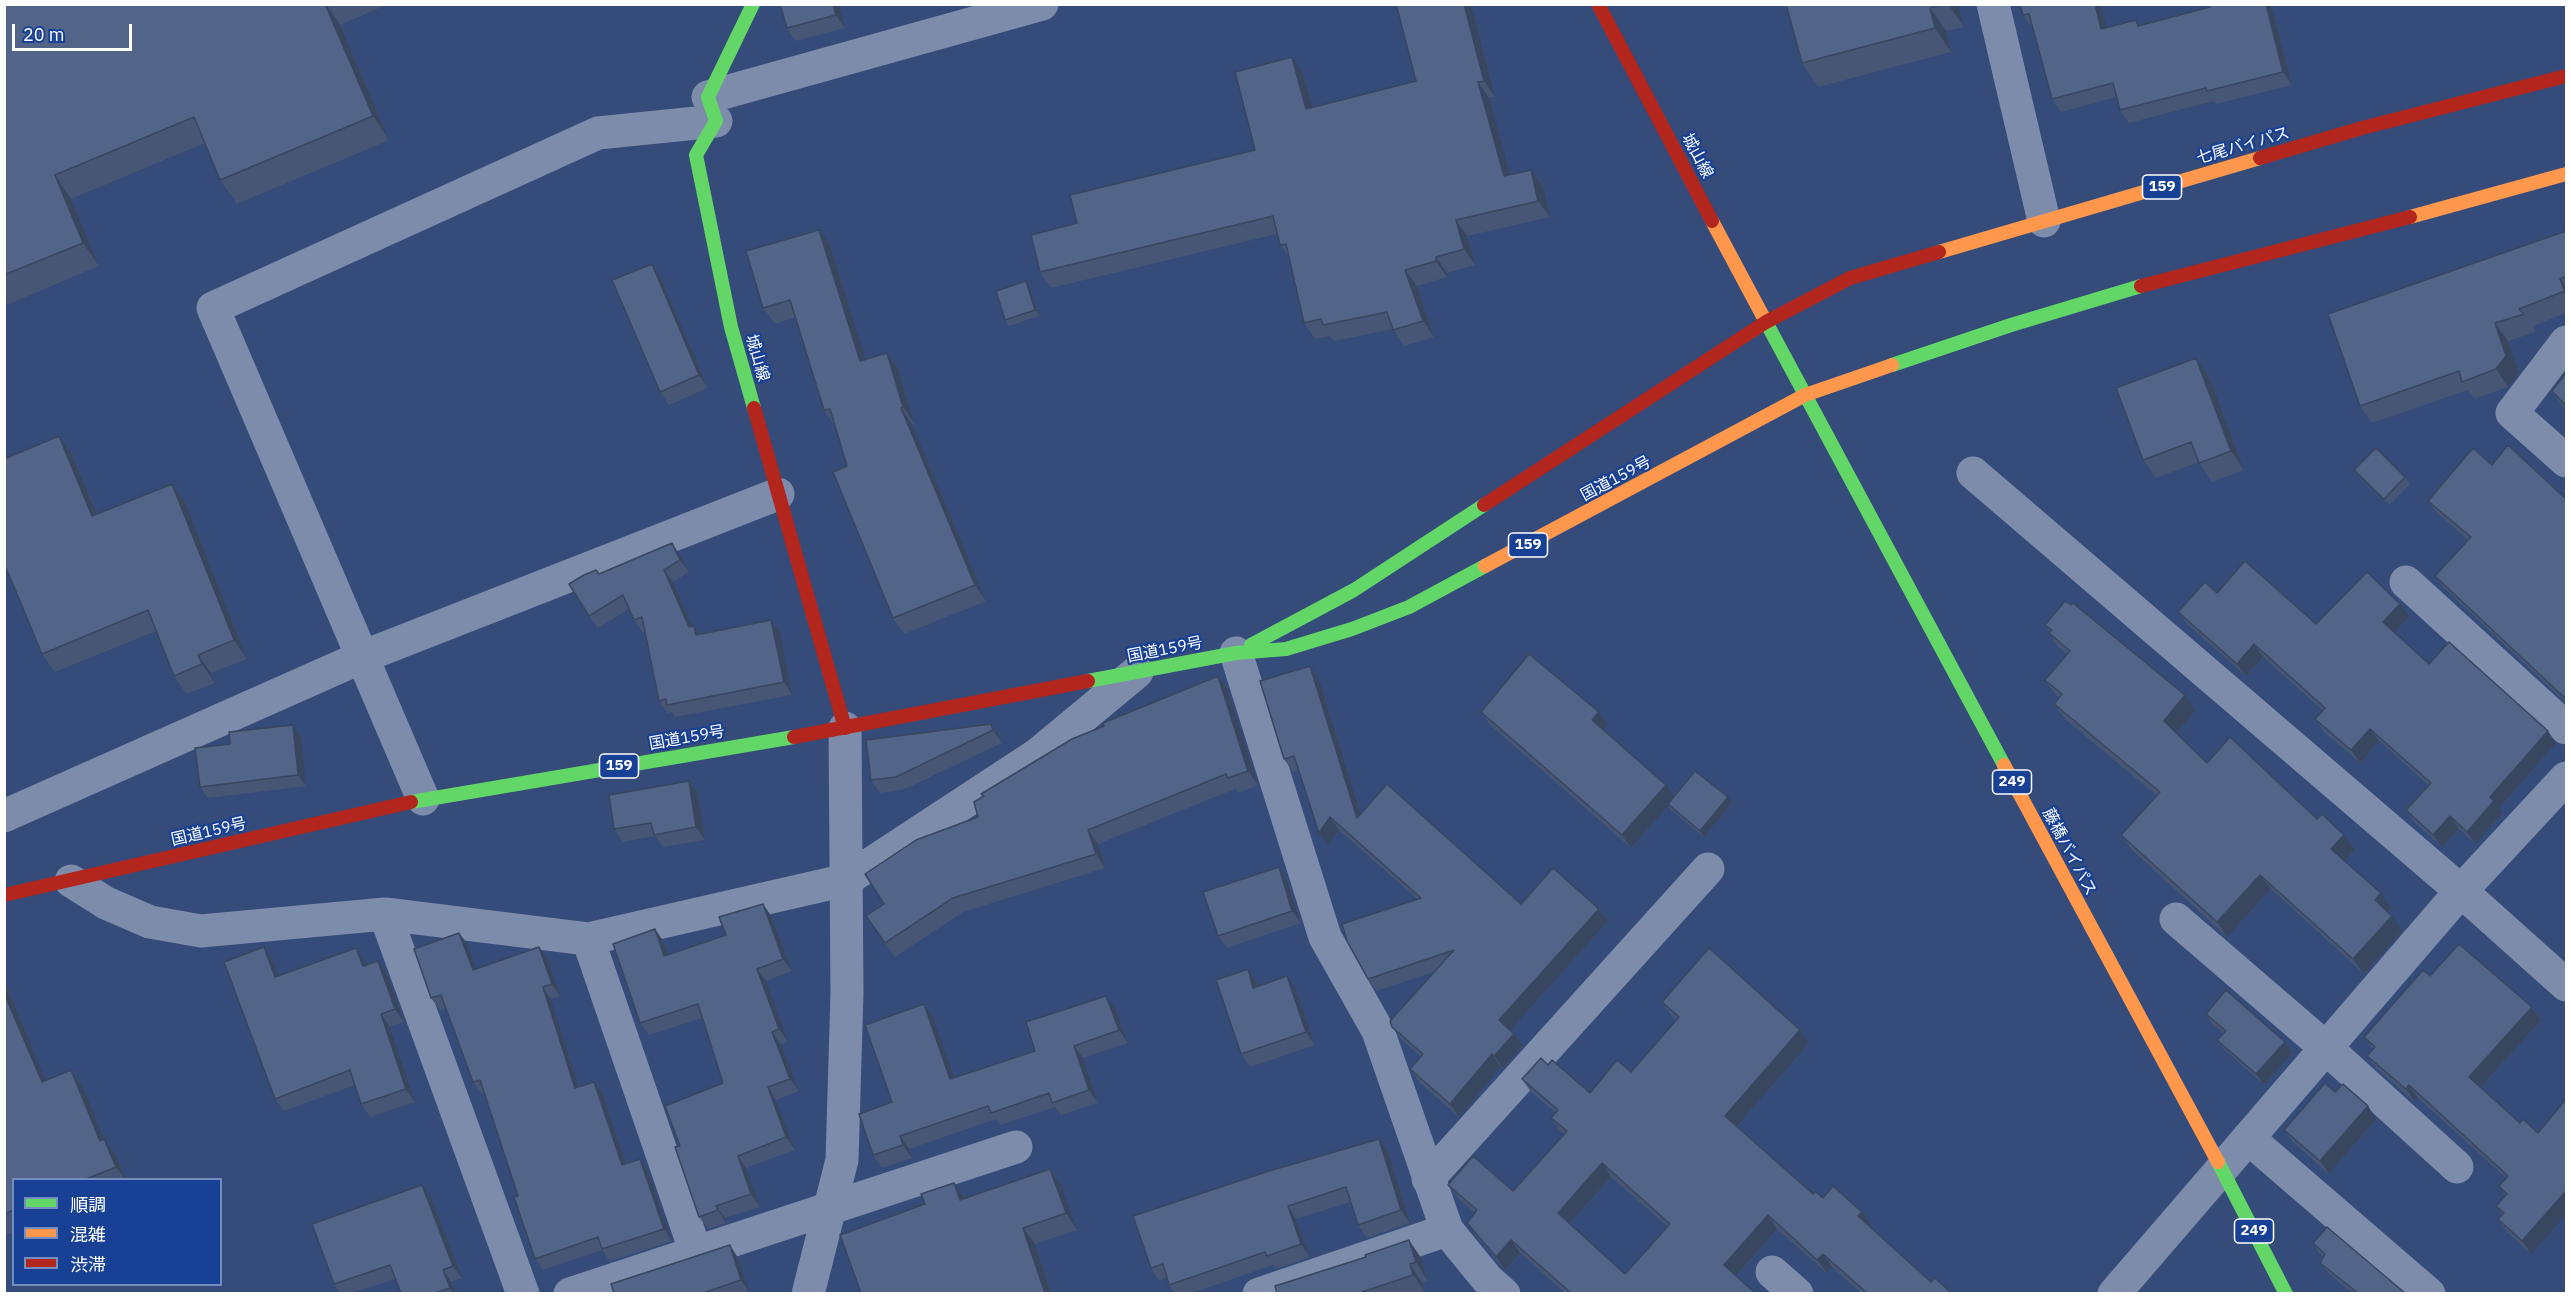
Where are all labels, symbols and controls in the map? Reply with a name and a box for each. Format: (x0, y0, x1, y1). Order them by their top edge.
scale bar (15, 12, 135, 50)
text: 20 m (23, 23, 65, 46)
street label: 七尾バイパス (2194, 124, 2292, 168)
street label: 城山線 (1677, 130, 1717, 182)
road number: 159 (2142, 175, 2182, 199)
street label: 城山線 (741, 332, 773, 384)
street label: 国道159号 (1578, 452, 1654, 506)
road number: 159 (1508, 533, 1547, 557)
street label: 国道159号 (1125, 633, 1205, 667)
street label: 国道159号 (648, 722, 726, 754)
road number: 159 (600, 754, 638, 778)
road number: 249 (1992, 770, 2032, 794)
street label: 藤橋バイパス (2038, 805, 2100, 899)
street label: 国道159号 (169, 814, 249, 850)
legend (12, 1178, 222, 1286)
text: 順調 (70, 1193, 106, 1216)
road number: 249 (2234, 1219, 2274, 1243)
text: 混雑 (70, 1223, 106, 1246)
text: 渋滞 (70, 1253, 106, 1276)

